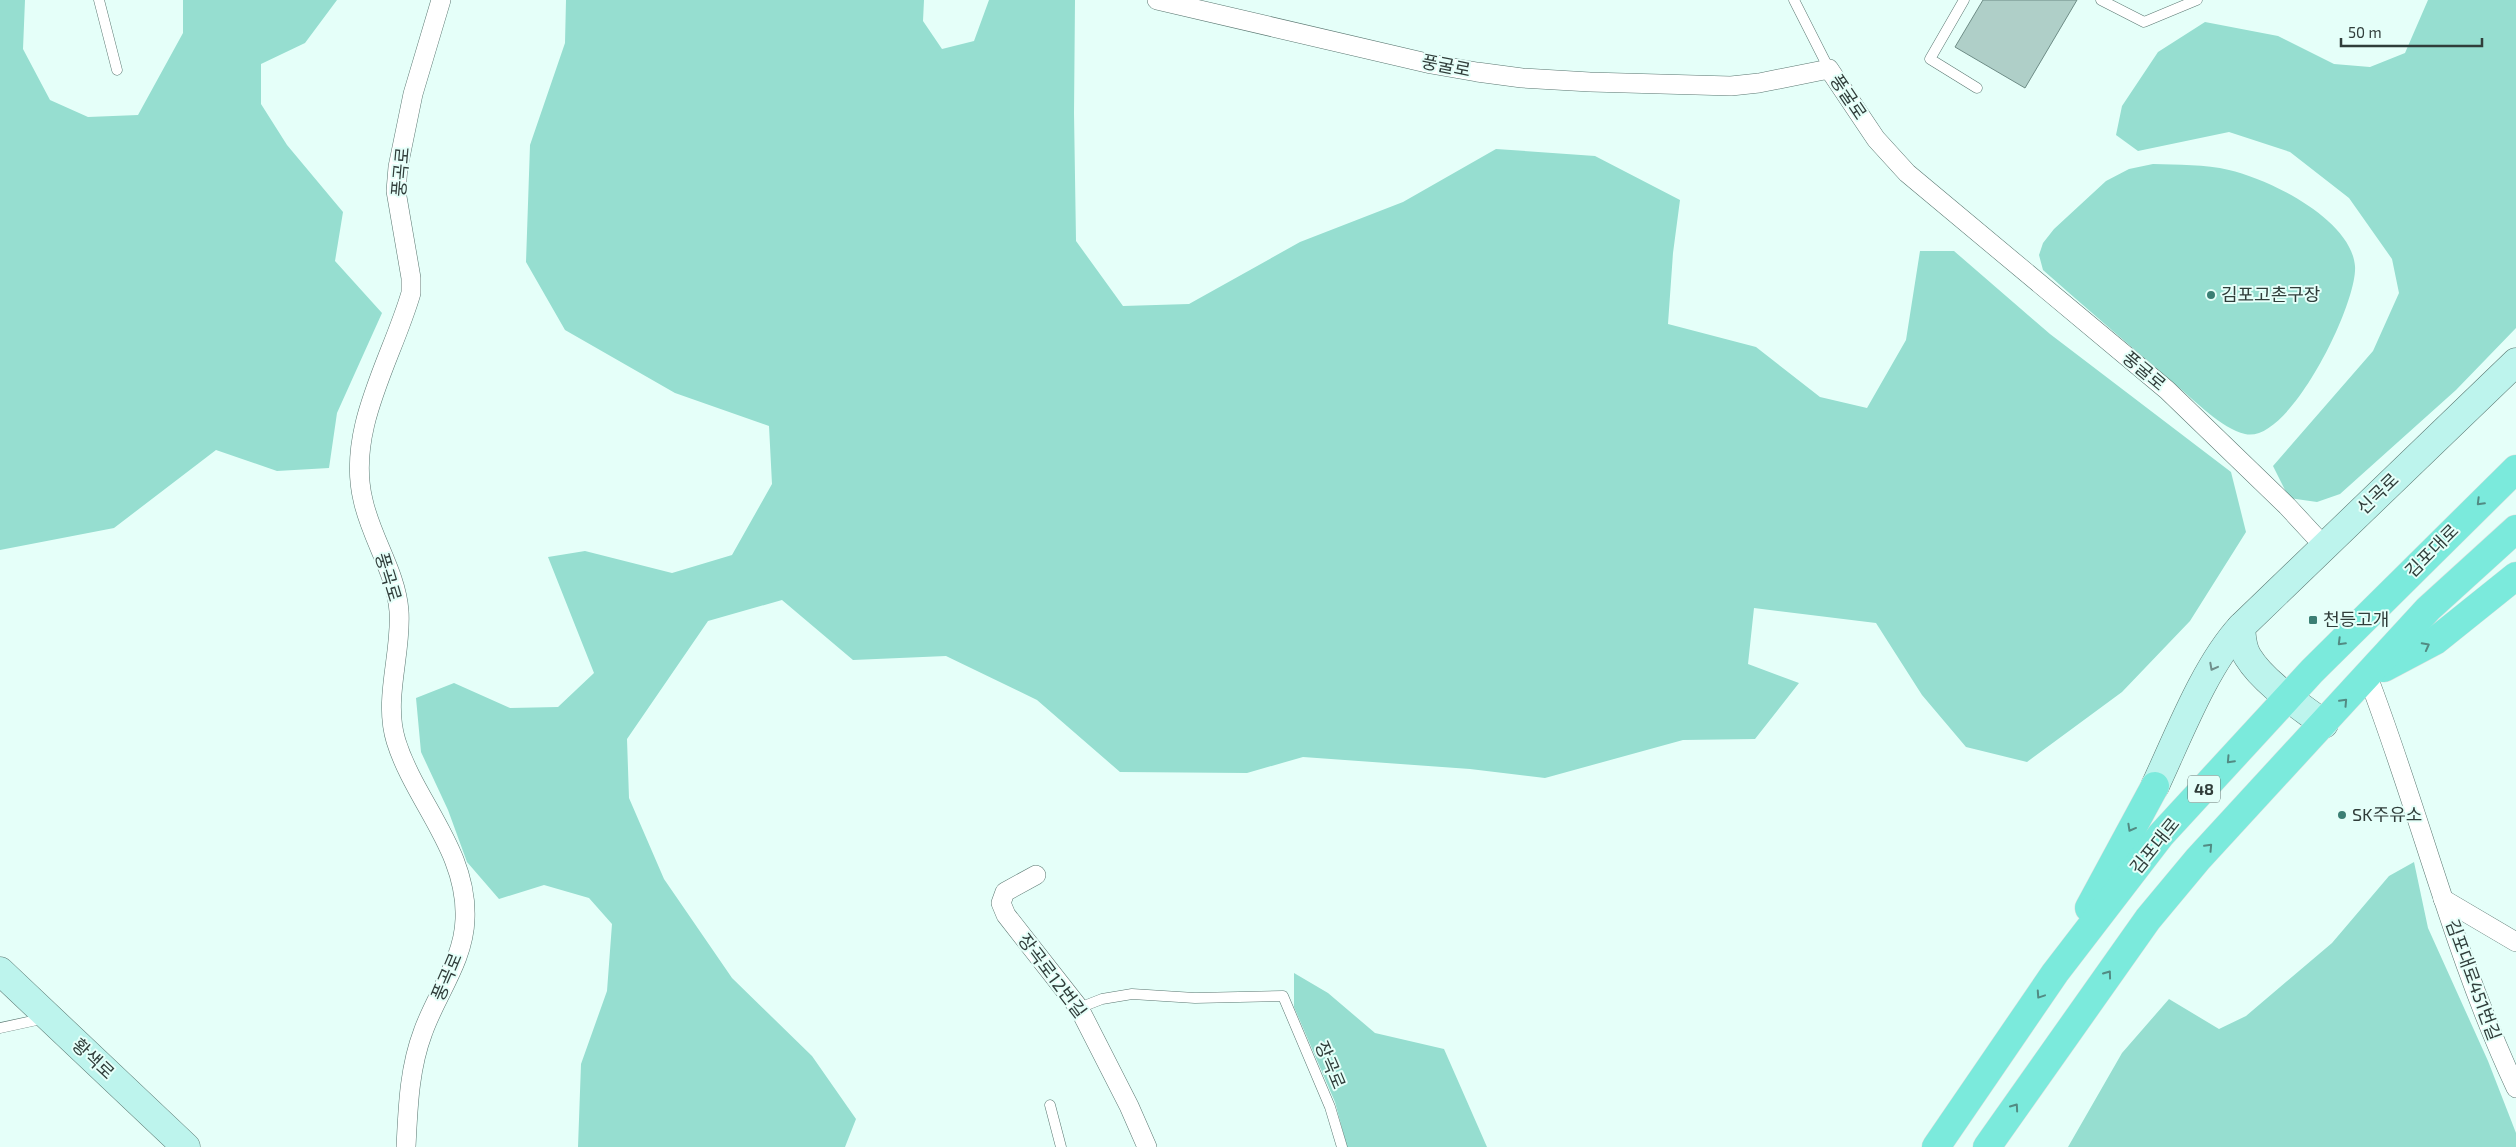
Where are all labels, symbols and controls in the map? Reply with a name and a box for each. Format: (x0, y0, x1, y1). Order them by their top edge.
scale bar (2341, 15, 2482, 47)
text: 50 m (2348, 23, 2382, 41)
street label: 풍굴로 (1420, 49, 1473, 81)
street label: 풍굴로 (1826, 70, 1872, 123)
street label: 풍곡로 (387, 146, 413, 198)
place label: 김포고촌구장 (2221, 283, 2320, 305)
marker: 김포고촌구장 (2205, 289, 2217, 301)
street label: 풍굴로 (2119, 346, 2171, 395)
street label: 신곡로 (2352, 468, 2403, 518)
one-way arrow (2477, 496, 2486, 505)
street label: 김포대로 (2400, 519, 2462, 581)
street label: 풍곡로 (371, 550, 407, 604)
place label: 천등고개 (2323, 608, 2389, 630)
marker: 천등고개 (2307, 614, 2319, 626)
one-way arrow (2338, 636, 2347, 645)
one-way arrow (2421, 642, 2430, 652)
one-way arrow (2209, 662, 2219, 671)
one-way arrow (2338, 699, 2347, 708)
one-way arrow (2227, 755, 2236, 764)
road number: 48 (2188, 776, 2220, 802)
place label: SK주유소 (2352, 803, 2422, 825)
marker: SK주유소 (2336, 809, 2348, 821)
street label: 김포대로 (2125, 813, 2184, 878)
one-way arrow (2127, 823, 2137, 832)
one-way arrow (2203, 844, 2212, 853)
street label: 김포대로451번길 (2442, 916, 2506, 1043)
street label: 장곡로12번길 (1014, 929, 1092, 1022)
street label: 풍곡로 (426, 949, 466, 1004)
one-way arrow (2102, 970, 2111, 980)
one-way arrow (2037, 989, 2046, 999)
street label: 황색로 (68, 1033, 119, 1083)
street label: 장곡로 (1311, 1037, 1351, 1092)
one-way arrow (2009, 1103, 2018, 1113)

